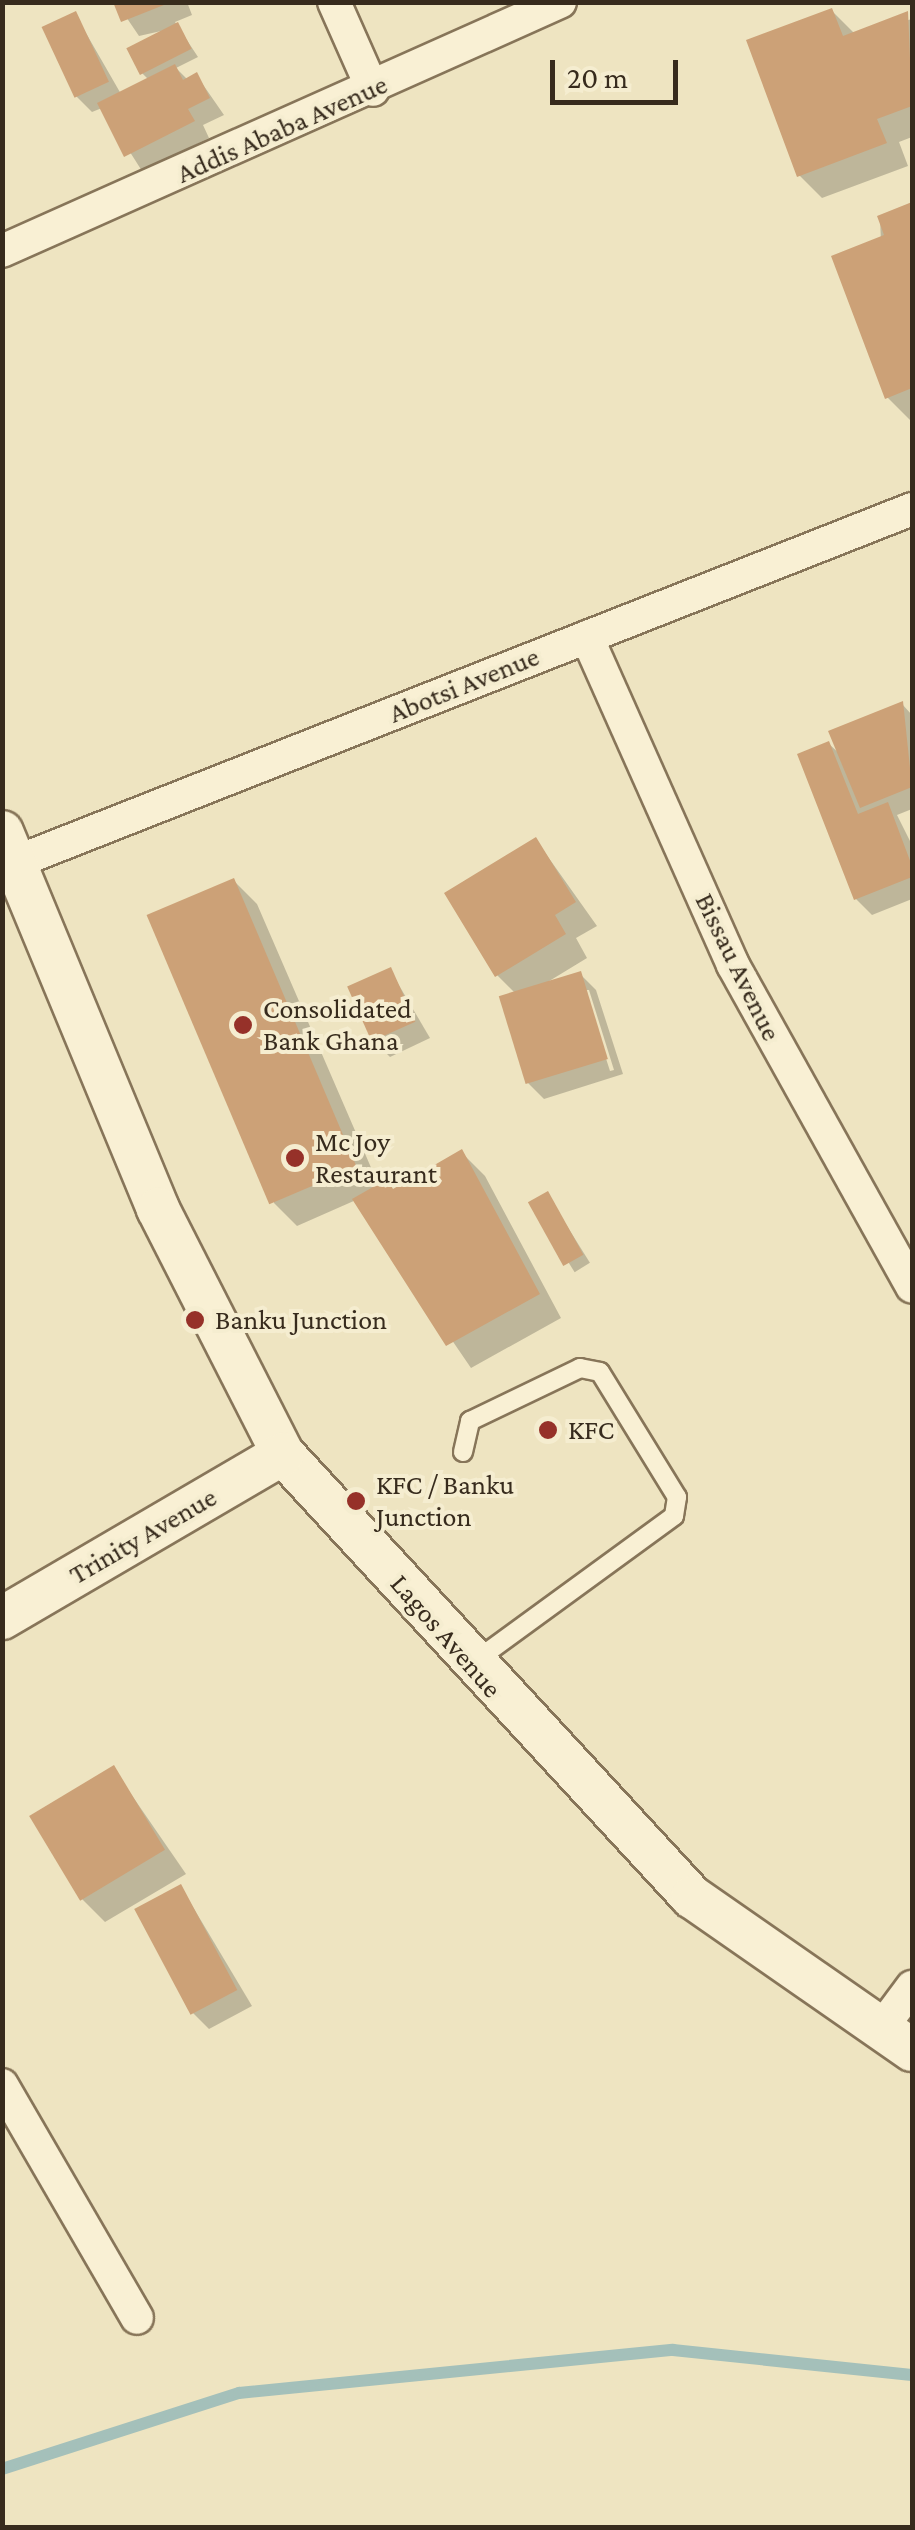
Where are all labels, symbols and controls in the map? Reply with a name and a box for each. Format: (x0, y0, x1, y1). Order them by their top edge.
scale bar (555, 40, 682, 102)
text: 20 m (567, 61, 628, 94)
street label: Addis Ababa Avenue (171, 67, 393, 191)
street label: Abotsi Avenue (384, 640, 544, 730)
street label: Bissau Avenue (688, 888, 788, 1046)
place label: Consolidated Bank Ghana (263, 992, 412, 1058)
marker: Consolidated Bank Ghana (232, 1014, 254, 1036)
place label: Mc Joy Restaurant (315, 1125, 437, 1191)
marker: Mc Joy Restaurant (284, 1147, 306, 1169)
place label: Banku Junction (215, 1303, 387, 1337)
marker: Banku Junction (184, 1309, 206, 1331)
place label: KFC (568, 1413, 614, 1447)
marker: KFC (537, 1419, 559, 1441)
place label: KFC / Banku Junction (376, 1468, 514, 1534)
street label: Trinity Avenue (63, 1480, 223, 1592)
marker: KFC / Banku Junction (345, 1490, 367, 1512)
street label: Lagos Avenue (383, 1567, 509, 1705)

